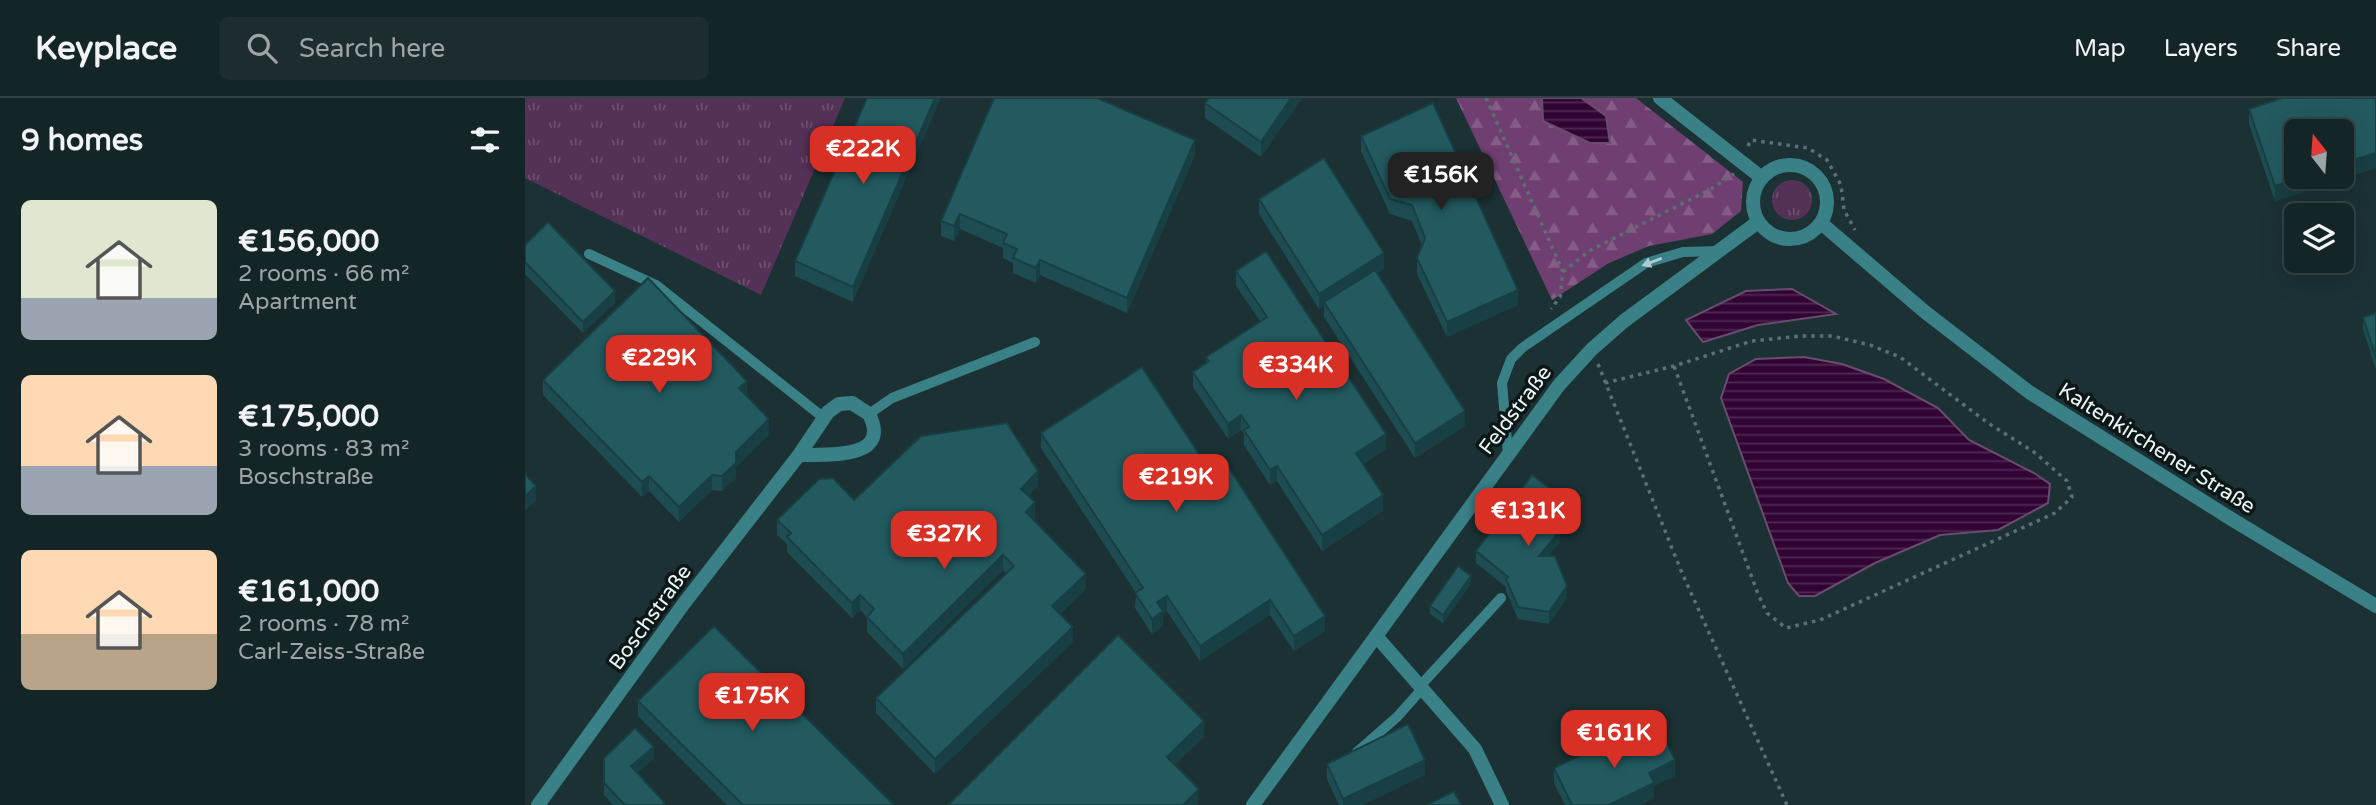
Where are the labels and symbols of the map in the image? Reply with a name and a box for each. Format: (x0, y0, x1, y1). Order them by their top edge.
north arrow (2284, 119, 2354, 189)
pin: €222K (814, 126, 912, 186)
pin: €156K (1392, 152, 1490, 212)
one-way arrow (1642, 257, 1663, 268)
pin: €229K (610, 336, 708, 395)
pin: €334K (1247, 342, 1345, 402)
street label: Feldstraße (1474, 361, 1557, 460)
street label: Kaltenkirchener Straße (2054, 378, 2260, 519)
pin: €219K (1127, 454, 1225, 514)
pin: €131K (1479, 489, 1577, 548)
pin: €327K (895, 512, 993, 571)
street label: Boschstraße (604, 560, 697, 675)
pin: €175K (703, 674, 801, 733)
pin: €161K (1565, 710, 1663, 770)

